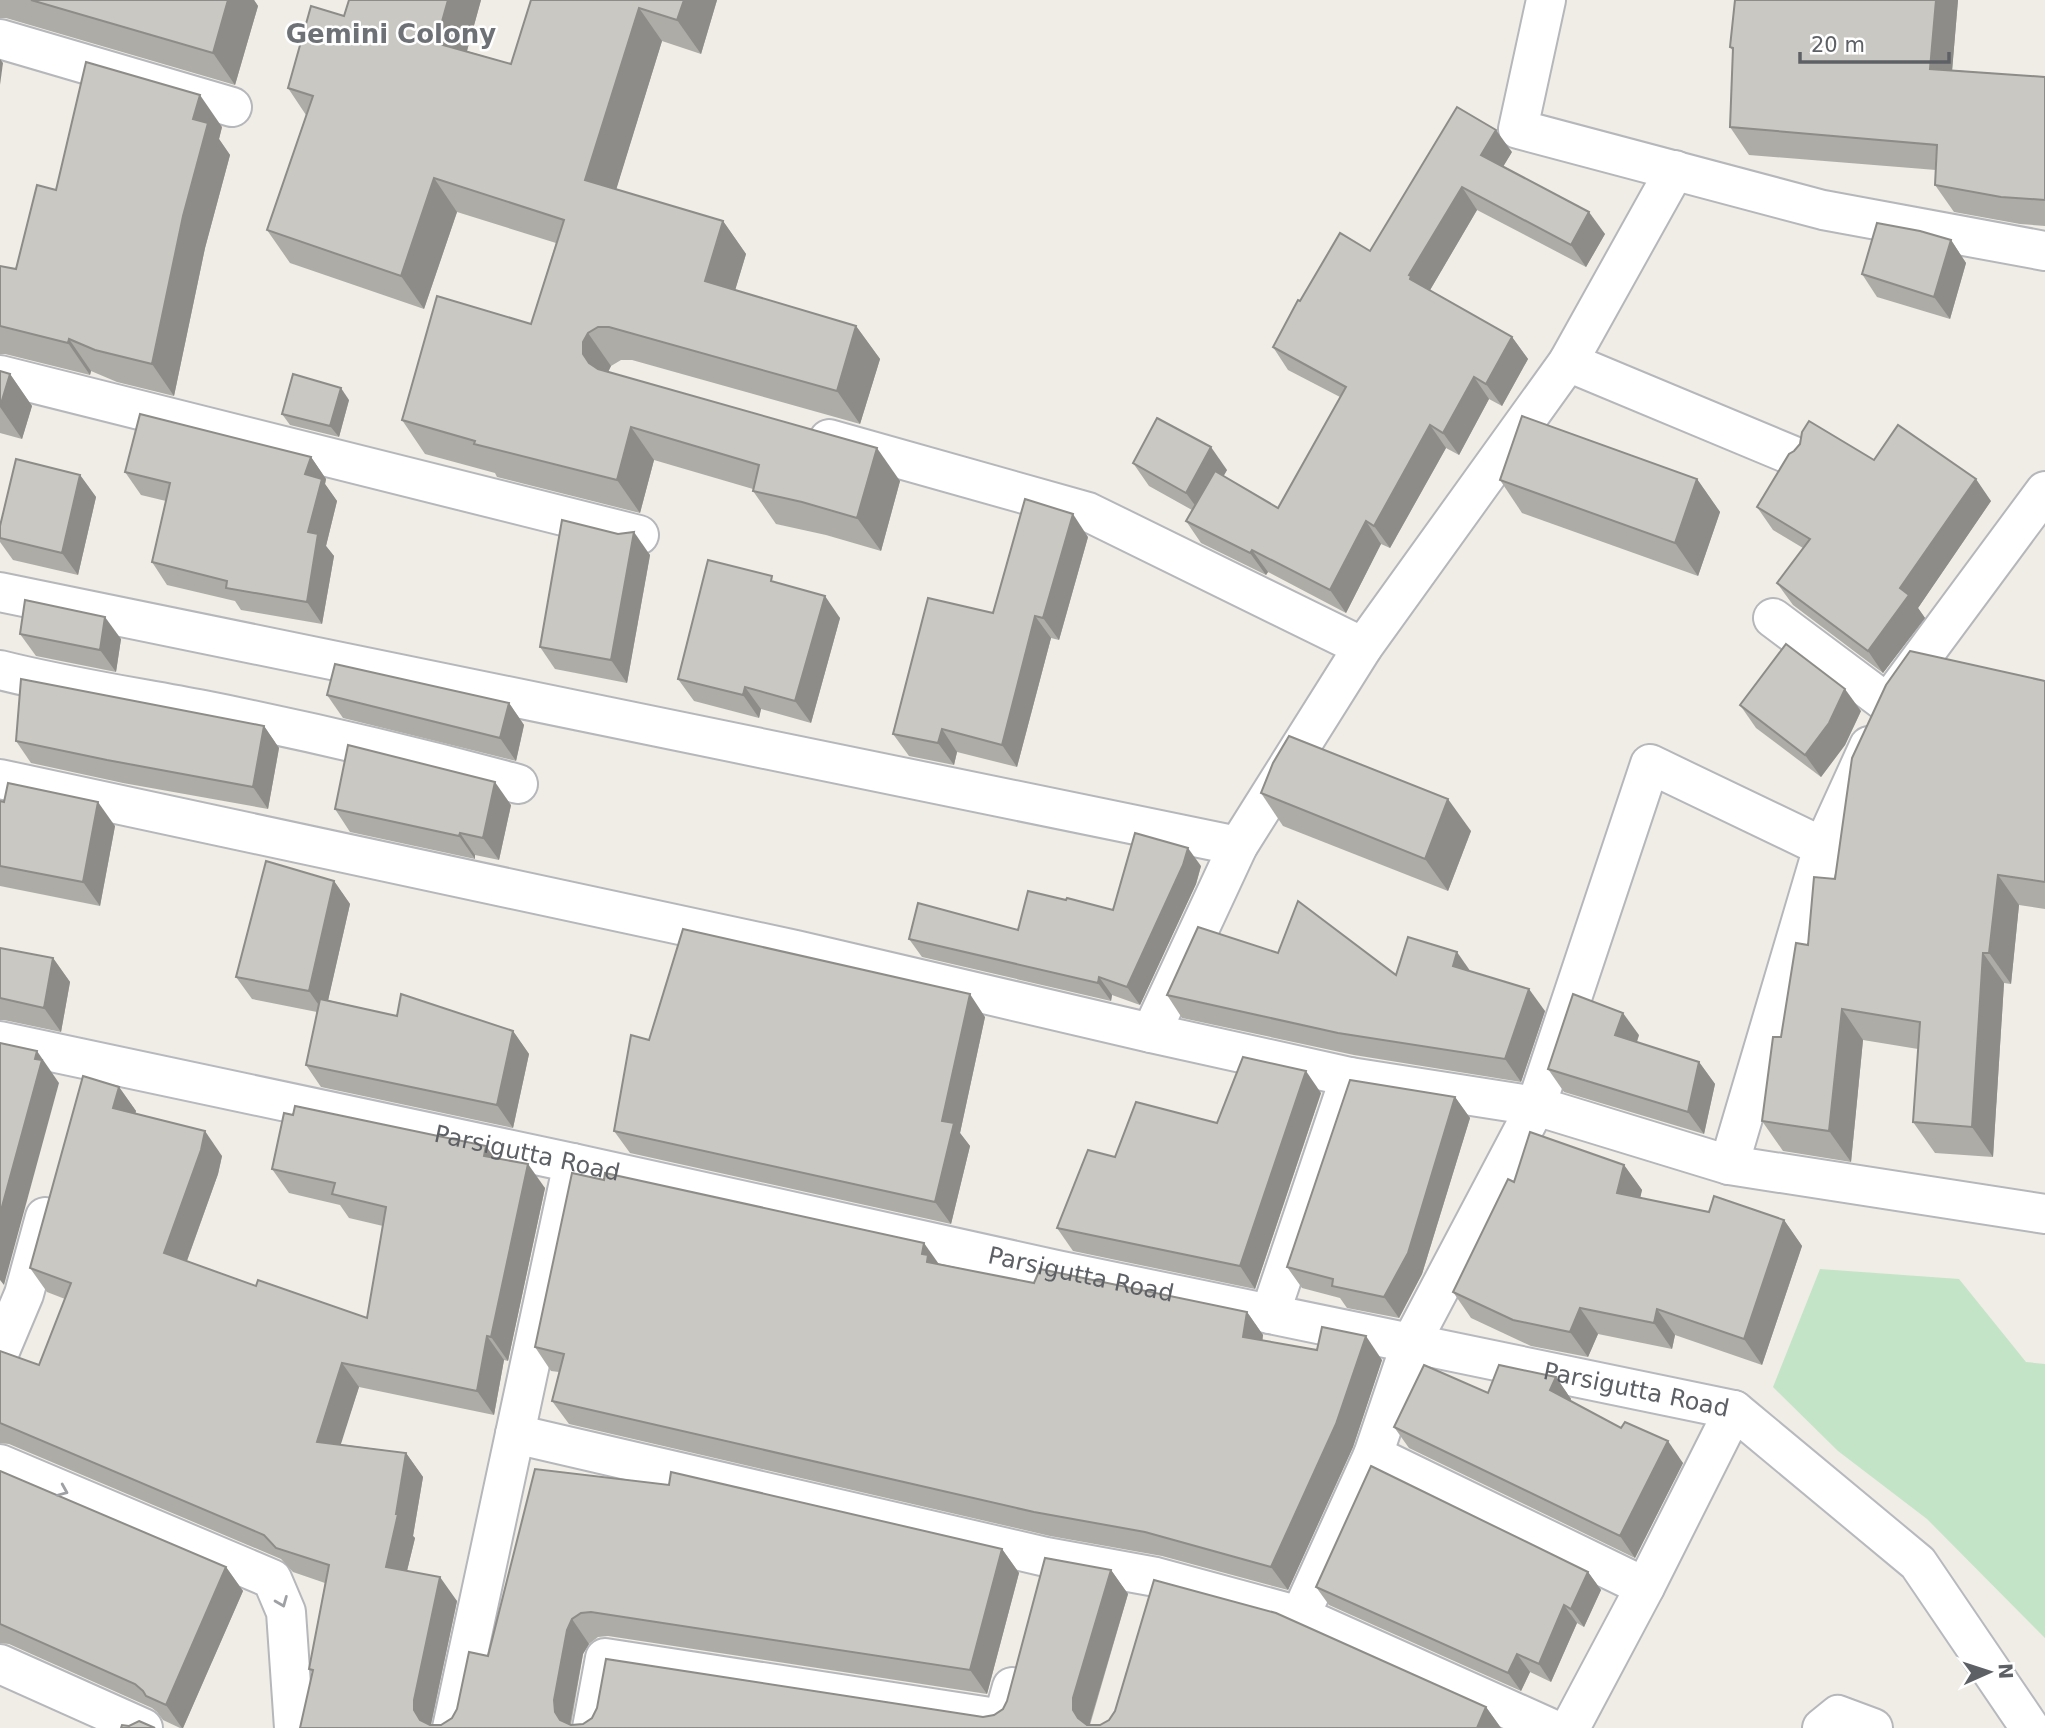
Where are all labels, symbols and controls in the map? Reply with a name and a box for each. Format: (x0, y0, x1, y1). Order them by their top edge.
district label: Gemini Colony (286, 19, 496, 49)
scale bar (1800, 21, 1949, 65)
text: 20 m (1811, 33, 1865, 57)
street label: Parsigutta Road (432, 1120, 623, 1187)
street label: Parsigutta Road (986, 1241, 1176, 1308)
street label: Parsigutta Road (1541, 1357, 1732, 1423)
one-way arrow (56, 1483, 68, 1497)
one-way arrow (273, 1595, 287, 1607)
north arrow (1954, 1637, 2024, 1707)
text: N (1995, 1663, 2017, 1680)

